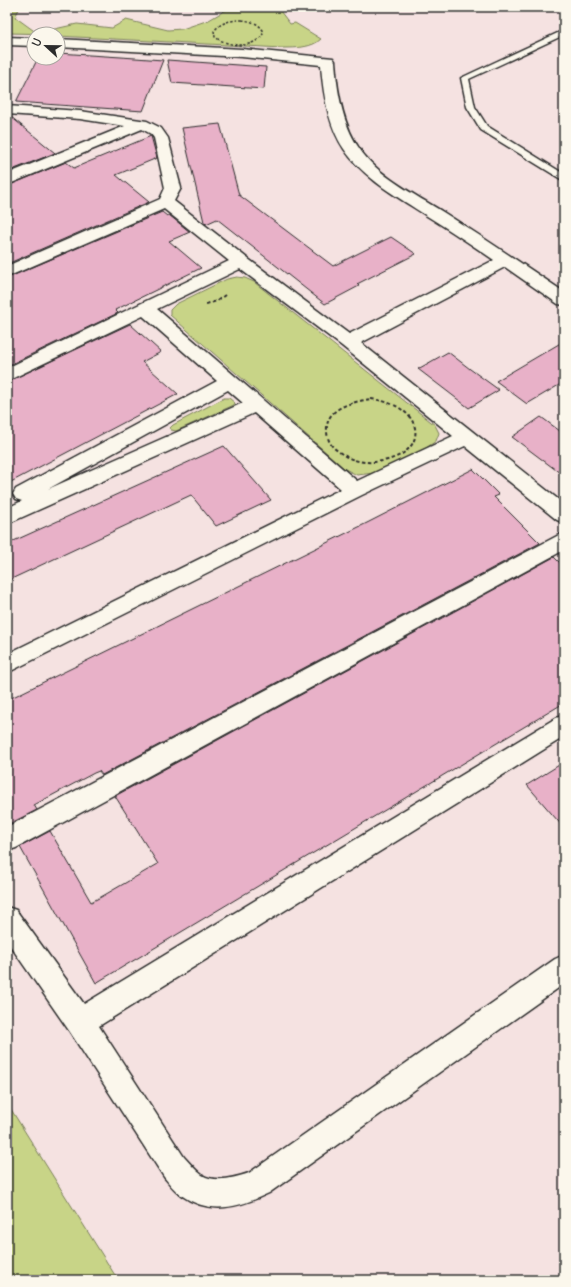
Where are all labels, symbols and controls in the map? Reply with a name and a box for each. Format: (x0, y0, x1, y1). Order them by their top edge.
north arrow (26, 26, 66, 66)
text: U (29, 36, 45, 48)

